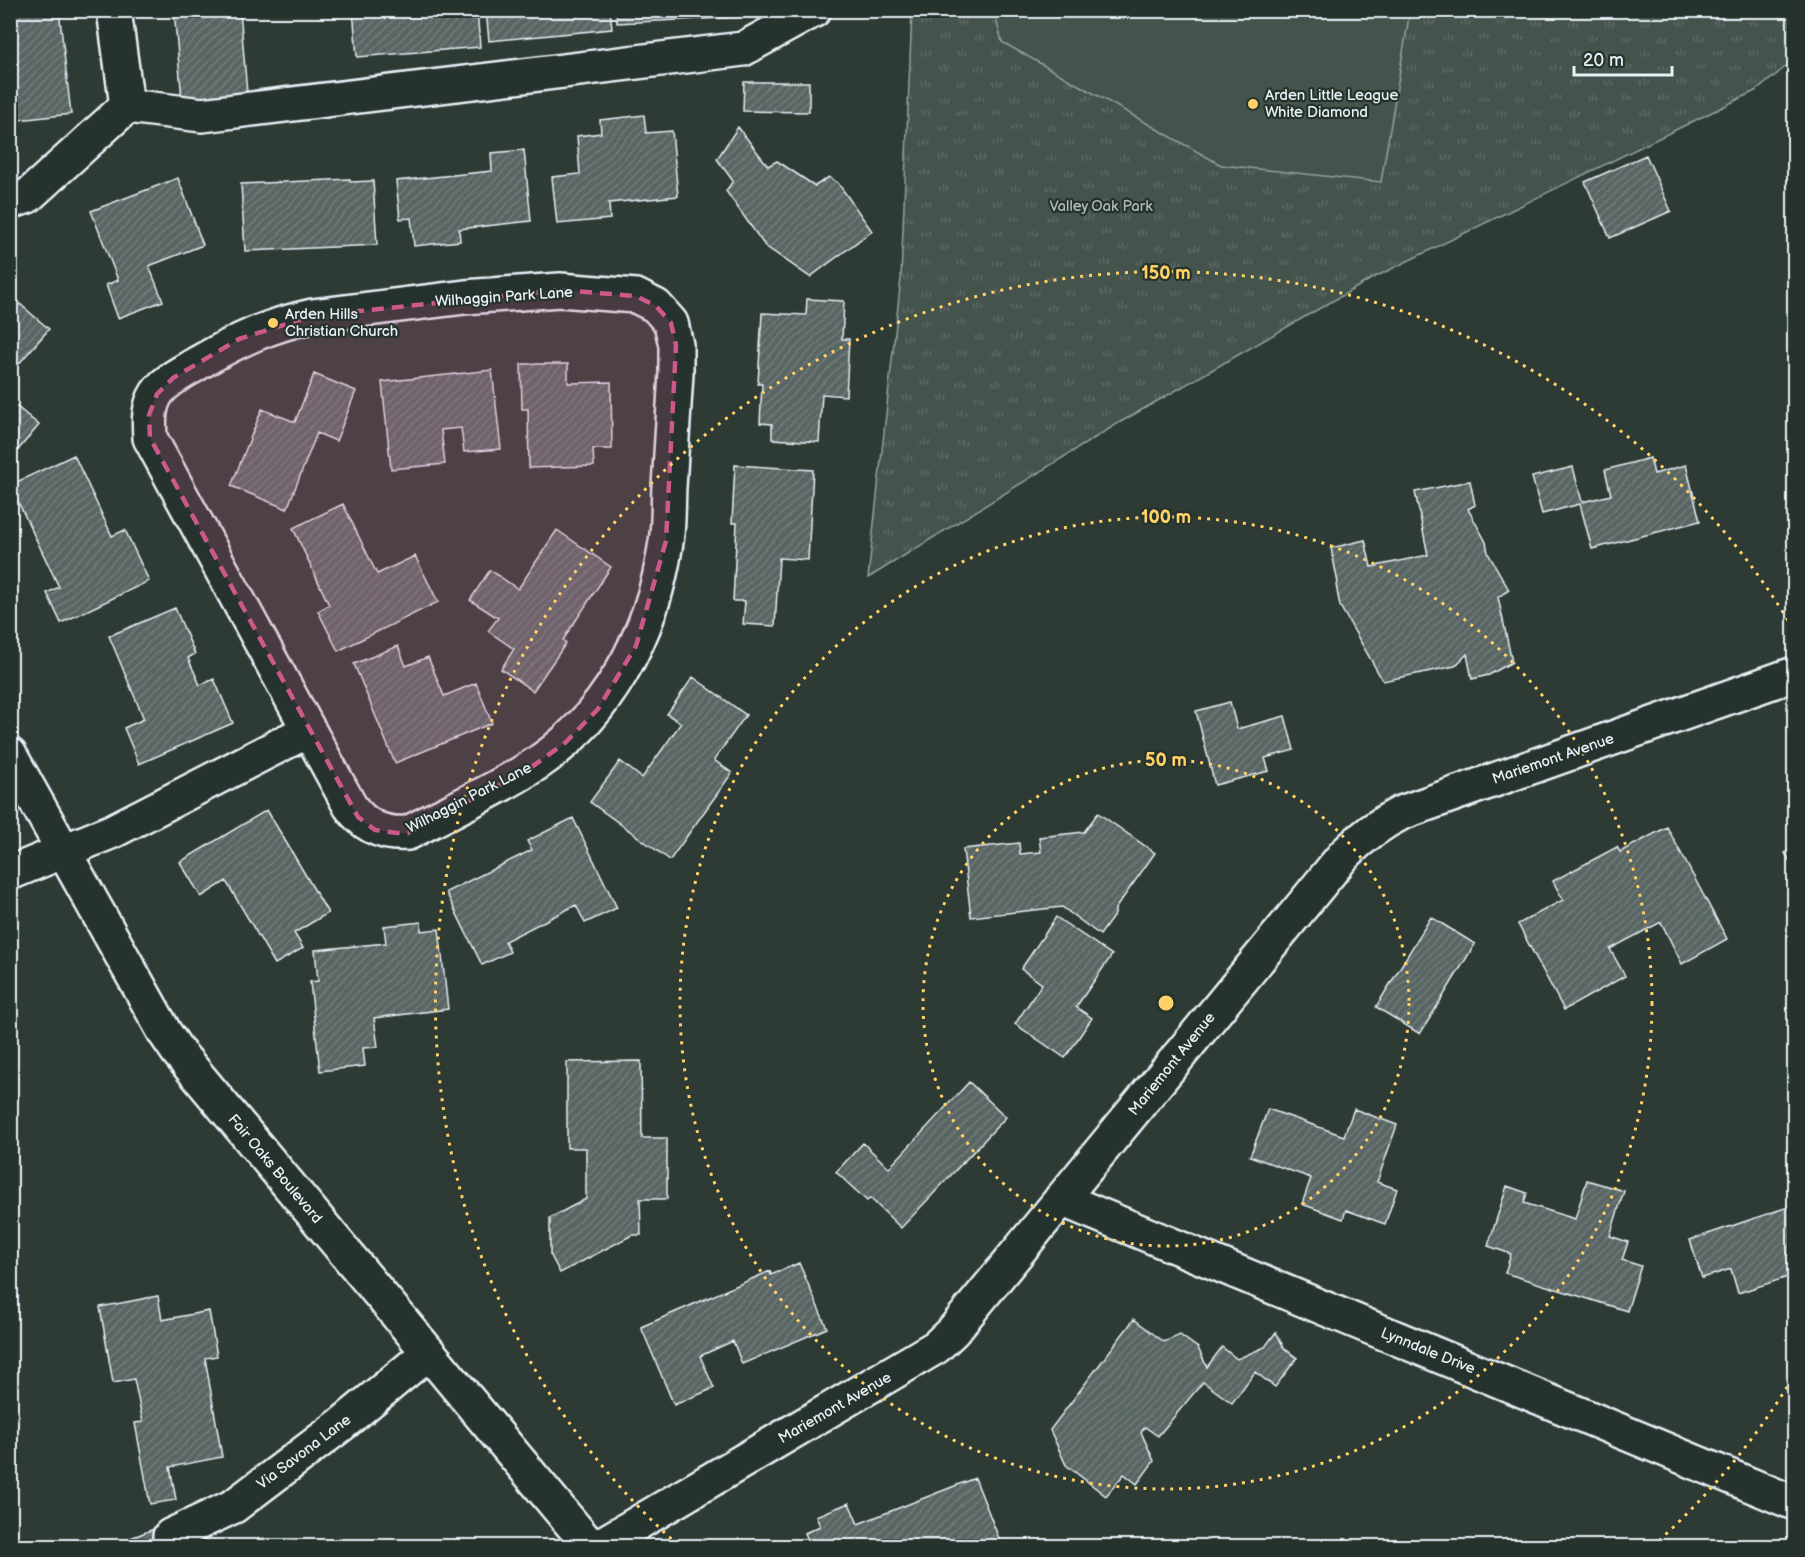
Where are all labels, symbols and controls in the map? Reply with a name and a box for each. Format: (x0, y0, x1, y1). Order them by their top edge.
scale bar (1574, 39, 1672, 77)
text: 20 m (1583, 50, 1624, 71)
place label: Arden Little League White Diamond (1265, 86, 1398, 122)
marker: Arden Little League White Diamond (1246, 97, 1260, 111)
park label: Valley Oak Park (1050, 197, 1153, 216)
text: 150 m (1141, 263, 1191, 284)
street label: Wilhaggin Park Lane (434, 283, 574, 311)
place label: Arden Hills Christian Church (285, 305, 398, 341)
marker: Arden Hills Christian Church (266, 316, 280, 330)
text: 100 m (1141, 507, 1191, 528)
street label: Mariemont Avenue (1490, 729, 1617, 789)
text: 50 m (1145, 750, 1187, 771)
street label: Wilhaggin Park Lane (403, 758, 535, 838)
centre of rings (1156, 993, 1176, 1013)
street label: Mariemont Avenue (1124, 1008, 1220, 1120)
street label: Fair Oaks Boulevard (224, 1110, 326, 1228)
street label: Lynndale Drive (1378, 1323, 1478, 1379)
street label: Mariemont Avenue (775, 1368, 895, 1448)
street label: Via Savona Lane (253, 1410, 355, 1494)

